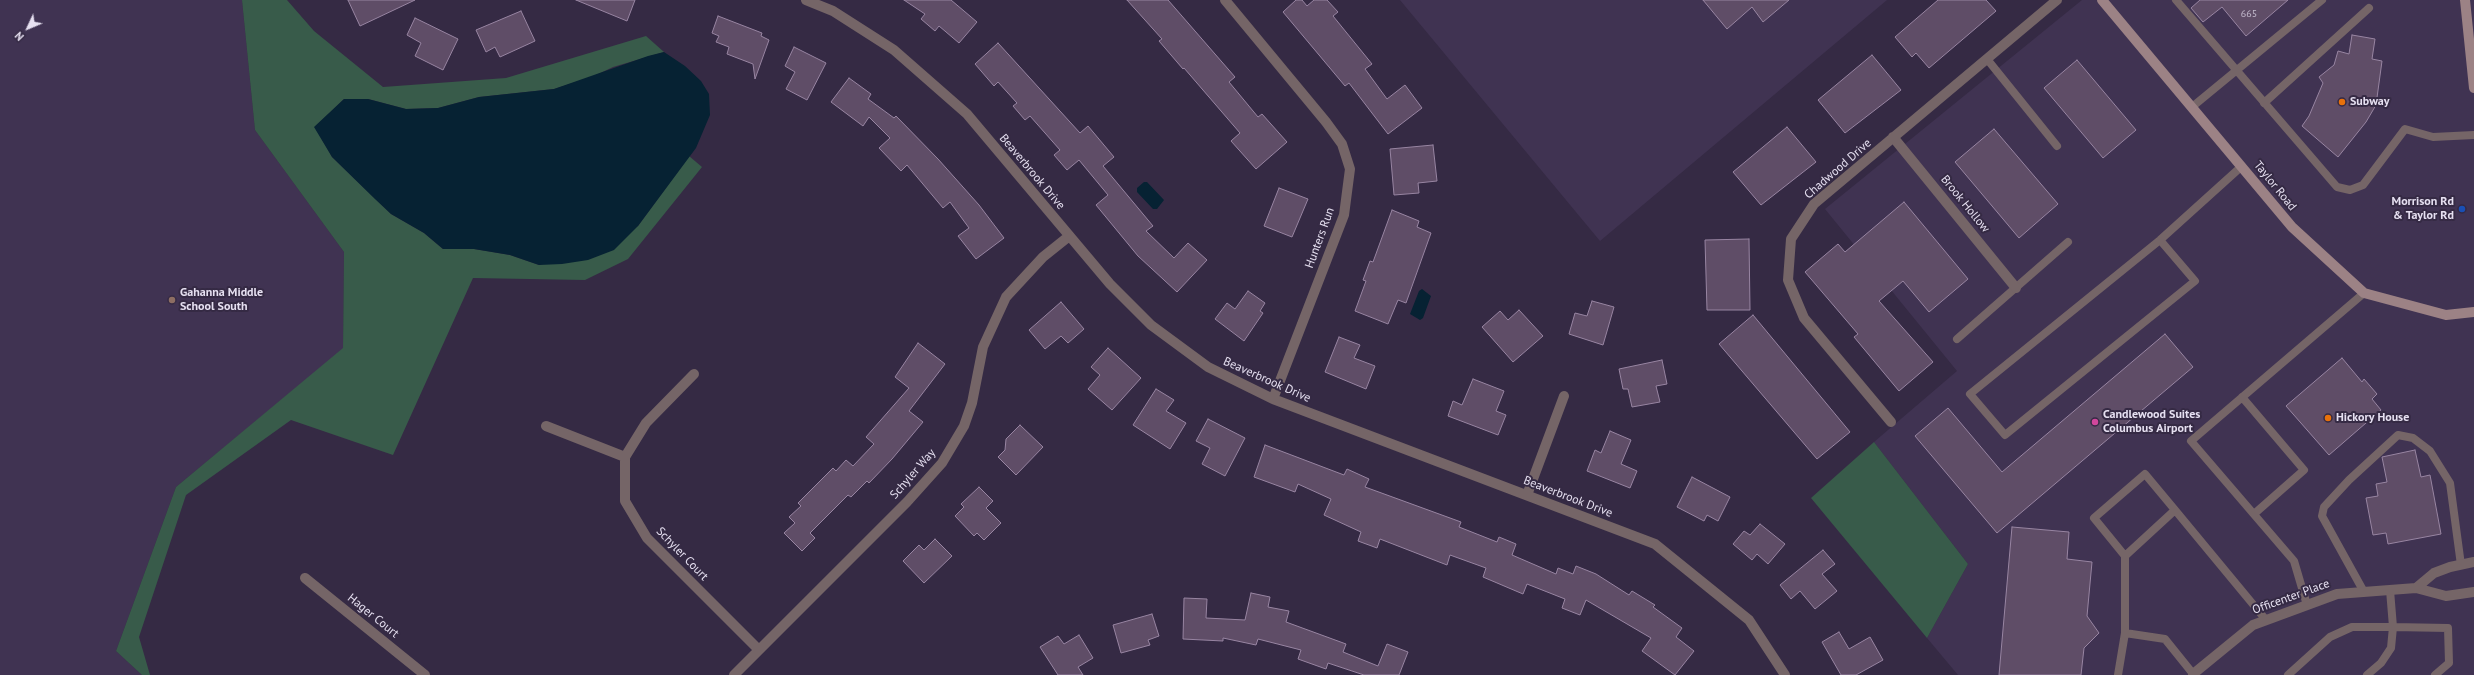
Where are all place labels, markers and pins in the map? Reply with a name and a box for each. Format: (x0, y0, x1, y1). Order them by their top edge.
place label: Subway (2350, 95, 2389, 109)
marker: Subway (2337, 97, 2347, 107)
place label: Morrison Rd & Taylor Rd (2392, 195, 2454, 223)
marker: Morrison Rd & Taylor Rd (2457, 204, 2467, 214)
place label: Gahanna Middle School South (180, 286, 263, 314)
marker: Gahanna Middle School South (167, 295, 177, 305)
place label: Candlewood Suites Columbus Airport (2103, 408, 2200, 436)
place label: Hickory House (2336, 411, 2409, 425)
marker: Hickory House (2323, 413, 2333, 423)
marker: Candlewood Suites Columbus Airport (2090, 417, 2100, 427)

